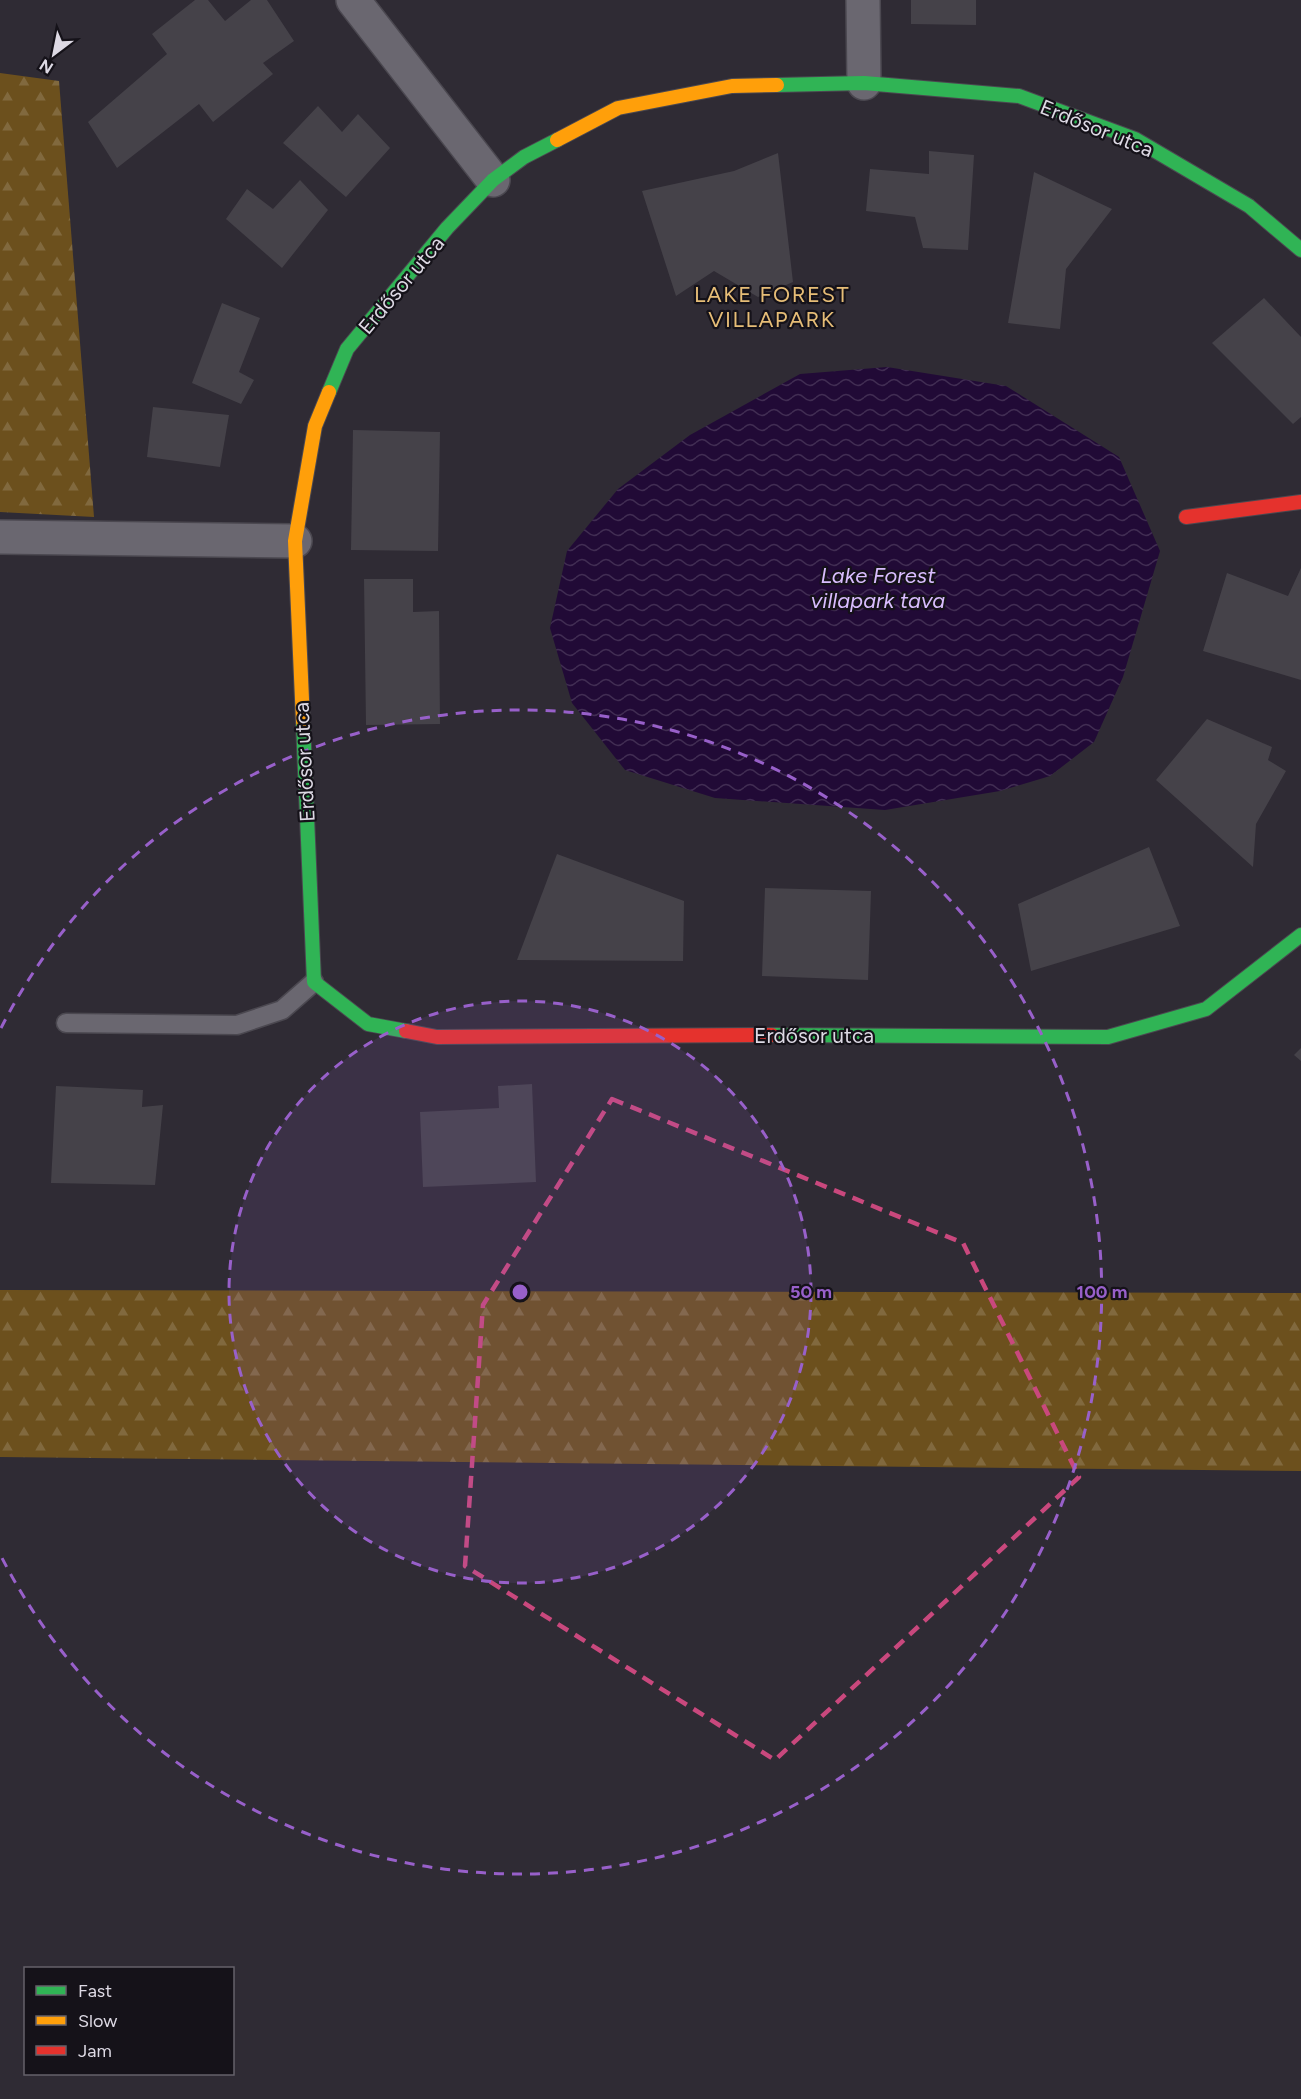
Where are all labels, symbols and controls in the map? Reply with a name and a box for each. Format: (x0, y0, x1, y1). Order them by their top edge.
north arrow (24, 24, 84, 84)
text: N (36, 55, 57, 78)
street label: Erdősor utca (1037, 94, 1157, 162)
street label: Erdősor utca (353, 231, 449, 339)
district label: LAKE FOREST VILLAPARK (694, 281, 850, 333)
water label: Lake Forest villapark tava (811, 562, 945, 614)
street label: Erdősor utca (288, 701, 320, 823)
street label: Erdősor utca (754, 1023, 874, 1048)
text: 50 m (790, 1281, 832, 1303)
text: 100 m (1077, 1281, 1127, 1303)
centre of rings (510, 1282, 530, 1302)
legend (24, 1967, 234, 2075)
text: Fast (78, 1980, 112, 2002)
text: Slow (78, 2010, 117, 2032)
text: Jam (78, 2040, 112, 2062)

